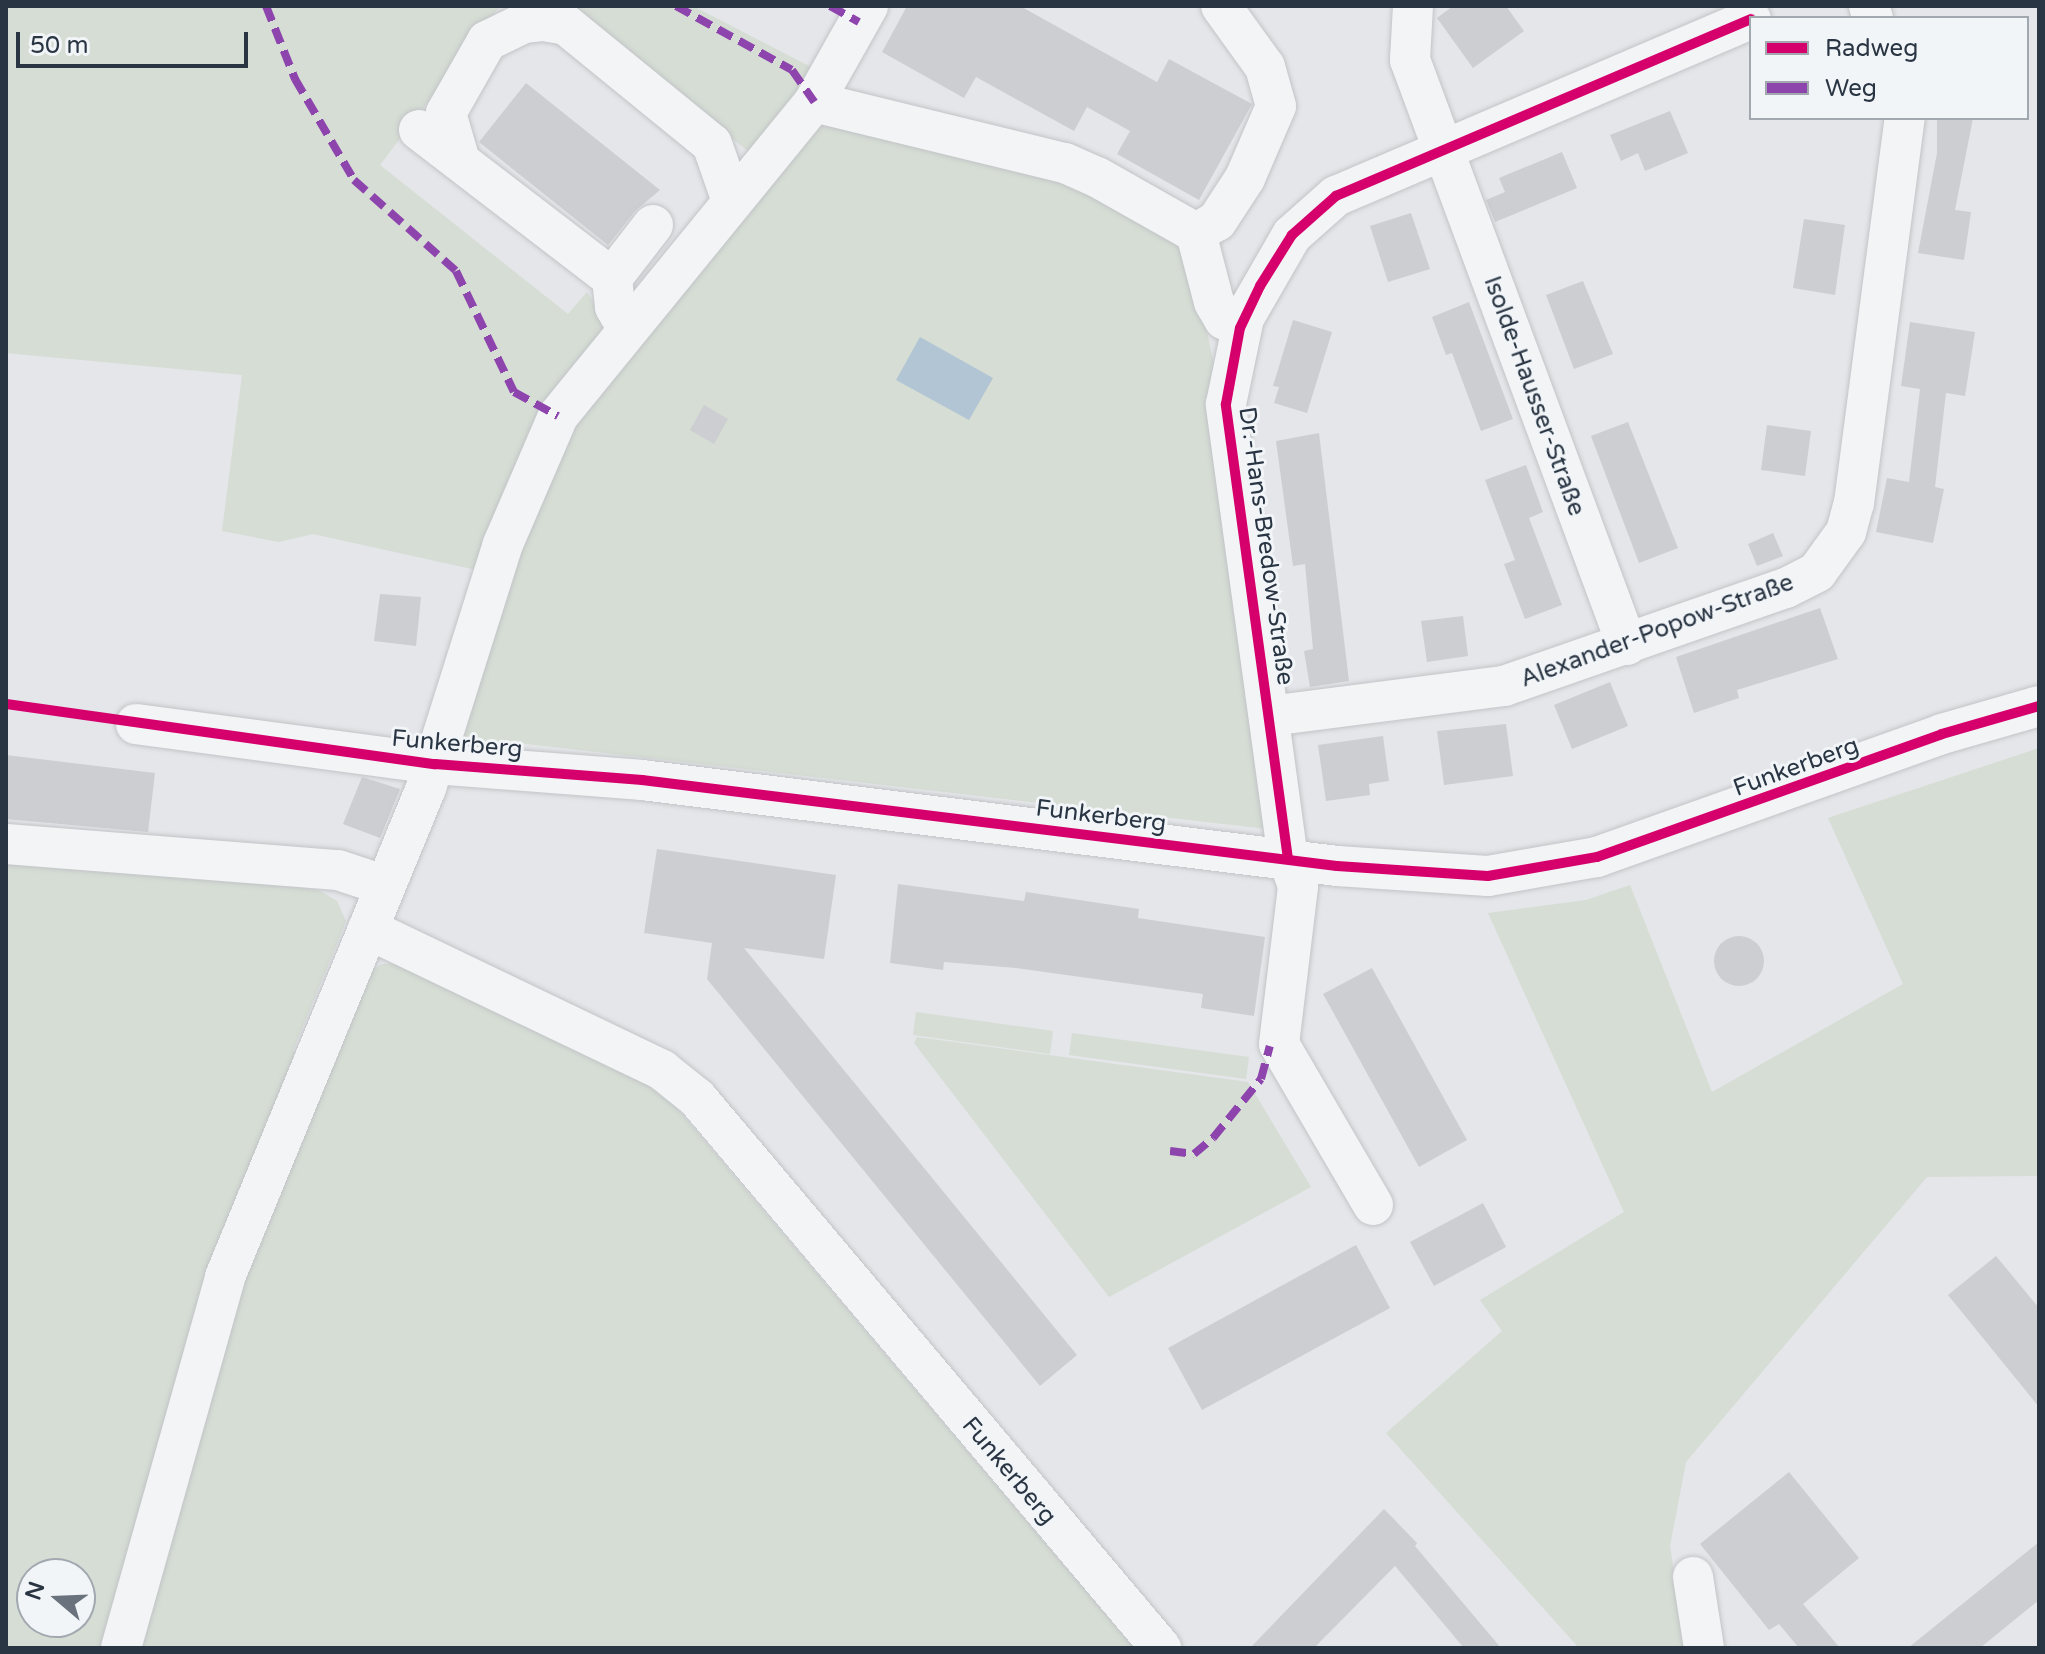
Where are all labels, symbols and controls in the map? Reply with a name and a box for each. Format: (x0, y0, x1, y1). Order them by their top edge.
scale bar (20, 16, 252, 66)
legend (1749, 16, 2029, 120)
text: 50 m (30, 31, 88, 60)
text: Radweg (1825, 34, 1918, 63)
text: Weg (1825, 74, 1877, 103)
street label: Isolde-Hausser-Straße (1477, 272, 1591, 520)
street label: Dr.-Hans-Bredow-Straße (1232, 405, 1300, 687)
street label: Alexander-Popow-Straße (1517, 568, 1797, 694)
street label: Funkerberg (390, 724, 524, 764)
street label: Funkerberg (1729, 731, 1863, 803)
street label: Funkerberg (1034, 794, 1168, 838)
street label: Funkerberg (956, 1411, 1062, 1531)
north arrow (16, 1558, 96, 1638)
text: N (20, 1578, 50, 1603)

